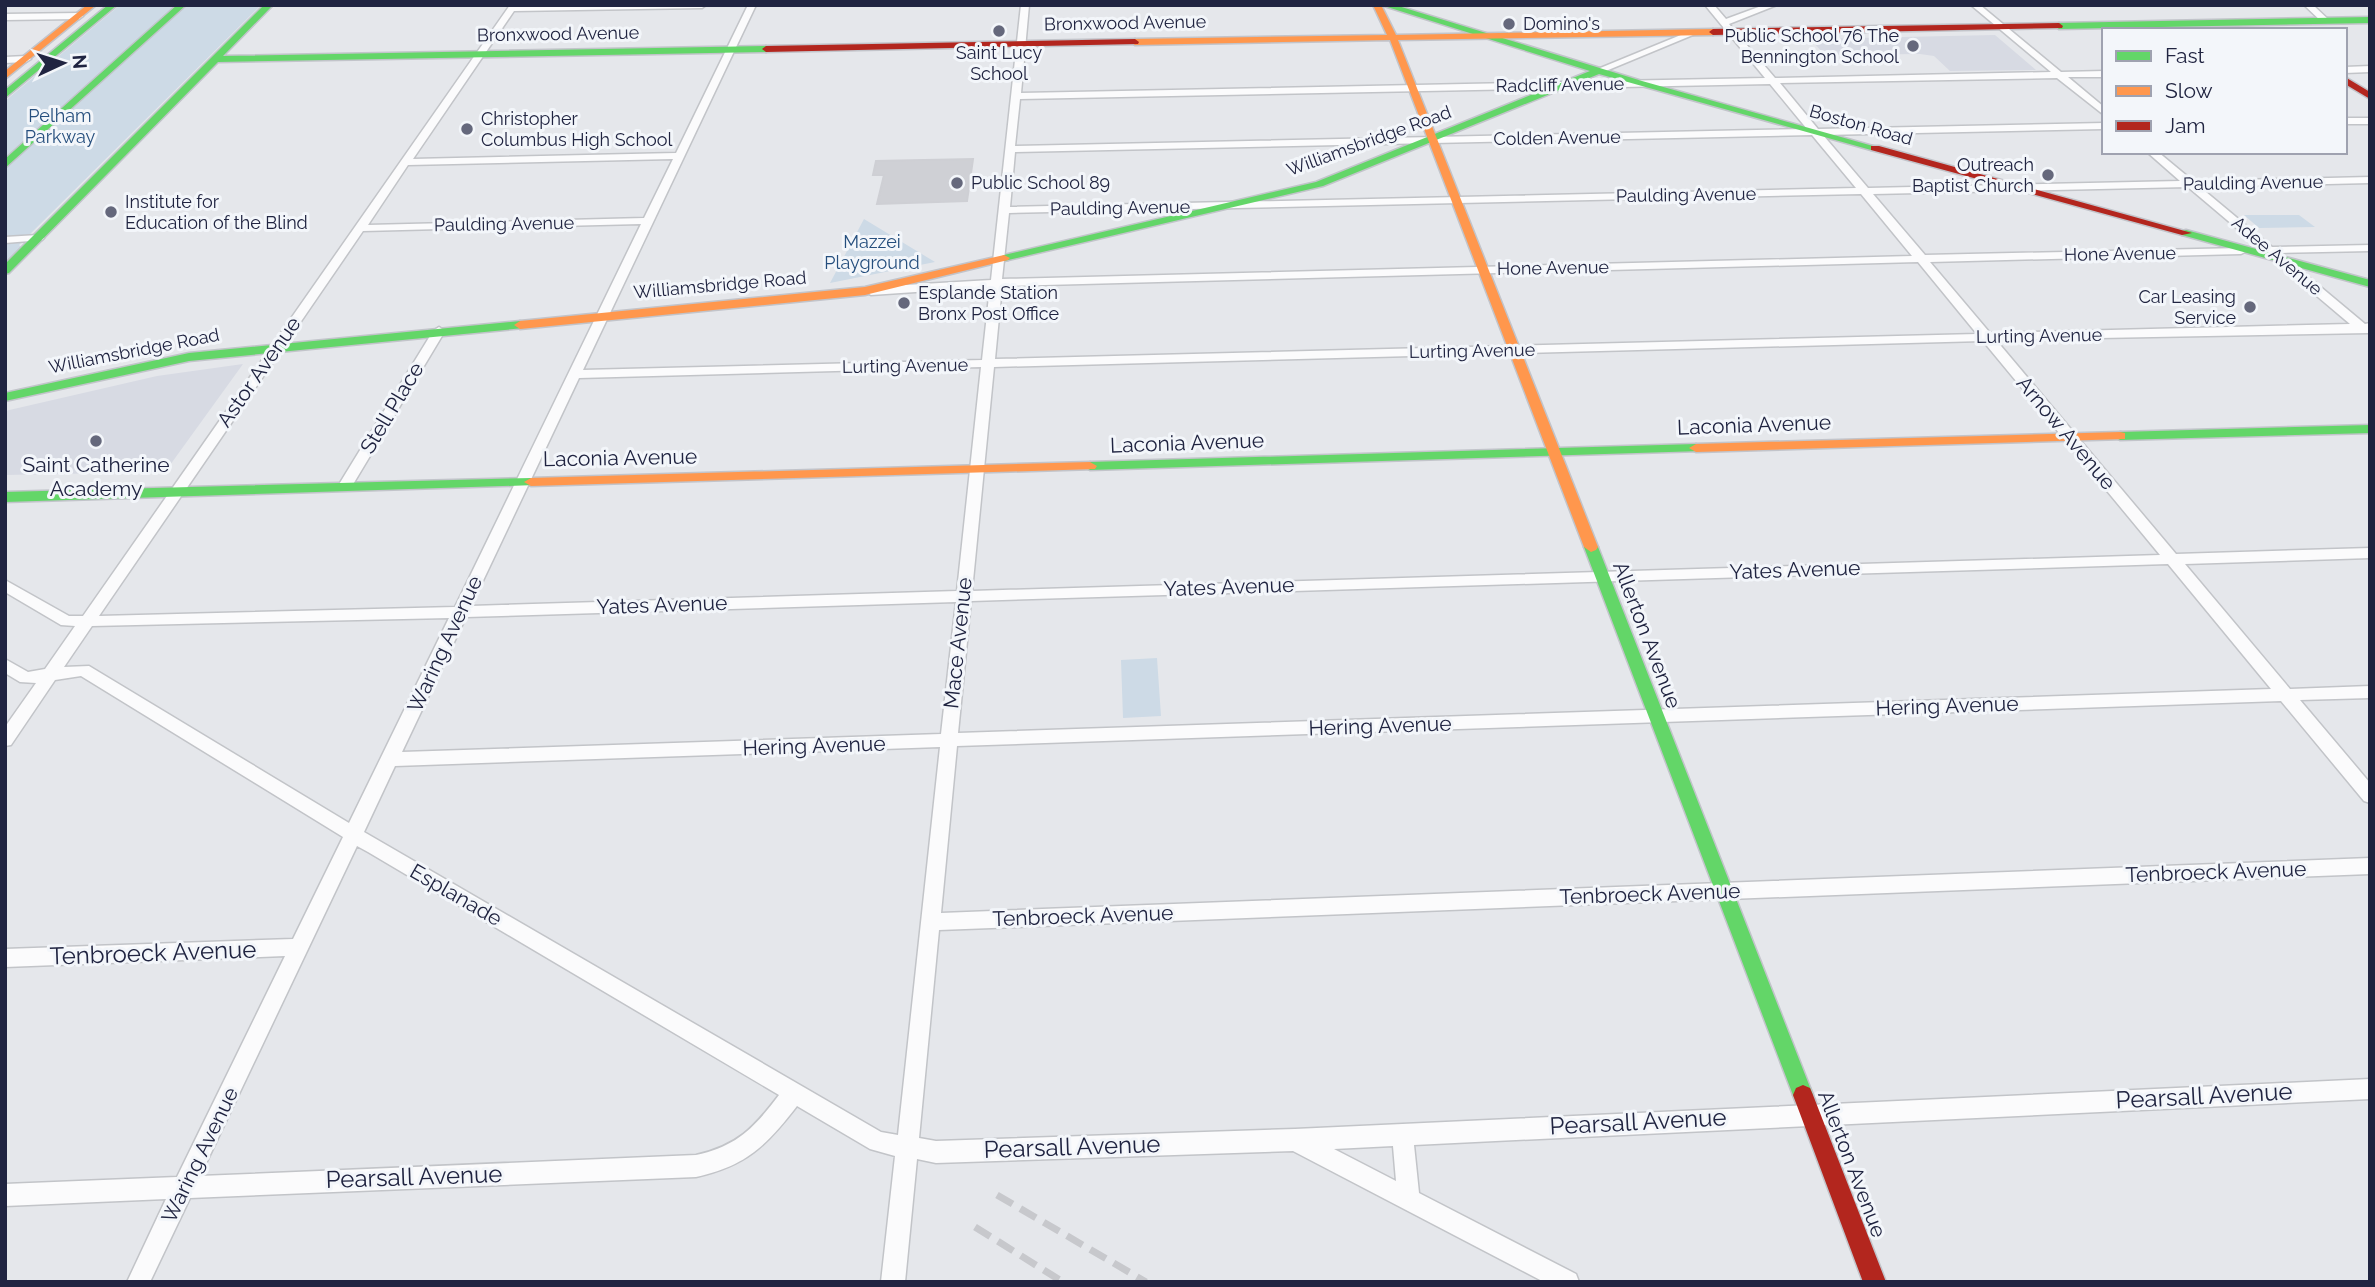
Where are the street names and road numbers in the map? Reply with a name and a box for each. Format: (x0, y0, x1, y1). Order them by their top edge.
street label: Bronxwood Avenue (1044, 11, 1207, 34)
street label: Bronxwood Avenue (477, 22, 640, 45)
street label: Radcliff Avenue (1496, 73, 1625, 96)
street label: Boston Road (1807, 100, 1915, 149)
street label: Williamsbridge Road (1284, 101, 1454, 180)
street label: Colden Avenue (1493, 126, 1621, 149)
street label: Paulding Avenue (2183, 171, 2324, 194)
street label: Paulding Avenue (1616, 183, 1757, 206)
street label: Paulding Avenue (1050, 196, 1191, 219)
street label: Paulding Avenue (434, 212, 575, 235)
street label: Adee Avenue (2228, 212, 2327, 300)
street label: Hone Avenue (2064, 242, 2177, 265)
street label: Hone Avenue (1497, 256, 1610, 279)
street label: Williamsbridge Road (633, 266, 807, 303)
street label: Astor Avenue (211, 312, 306, 432)
street label: Williamsbridge Road (47, 324, 221, 377)
street label: Lurting Avenue (1976, 324, 2103, 347)
street label: Lurting Avenue (1409, 339, 1536, 362)
street label: Lurting Avenue (842, 354, 969, 377)
street label: Stell Place (355, 358, 429, 458)
street label: Arnow Avenue (2012, 371, 2121, 495)
street label: Laconia Avenue (1676, 409, 1832, 440)
street label: Laconia Avenue (1109, 427, 1265, 458)
street label: Laconia Avenue (543, 444, 697, 471)
street label: Yates Avenue (1729, 555, 1861, 584)
street label: Allerton Avenue (1608, 558, 1687, 712)
street label: Waring Avenue (402, 571, 487, 716)
street label: Yates Avenue (1163, 572, 1295, 601)
street label: Mace Avenue (938, 576, 977, 710)
street label: Yates Avenue (596, 590, 728, 619)
street label: Hering Avenue (1875, 691, 2019, 720)
street label: Hering Avenue (1308, 711, 1452, 740)
street label: Hering Avenue (742, 731, 886, 760)
street label: Tenbroeck Avenue (2125, 856, 2307, 887)
street label: Esplanade (406, 858, 507, 931)
street label: Tenbroeck Avenue (1559, 878, 1741, 909)
street label: Tenbroeck Avenue (992, 900, 1174, 931)
street label: Tenbroeck Avenue (49, 934, 257, 971)
street label: Pearsall Avenue (2115, 1076, 2293, 1115)
street label: Waring Avenue (156, 1083, 243, 1227)
street label: Allerton Avenue (1813, 1087, 1892, 1241)
street label: Pearsall Avenue (1549, 1102, 1727, 1141)
street label: Pearsall Avenue (983, 1129, 1161, 1164)
street label: Pearsall Avenue (325, 1159, 503, 1194)

